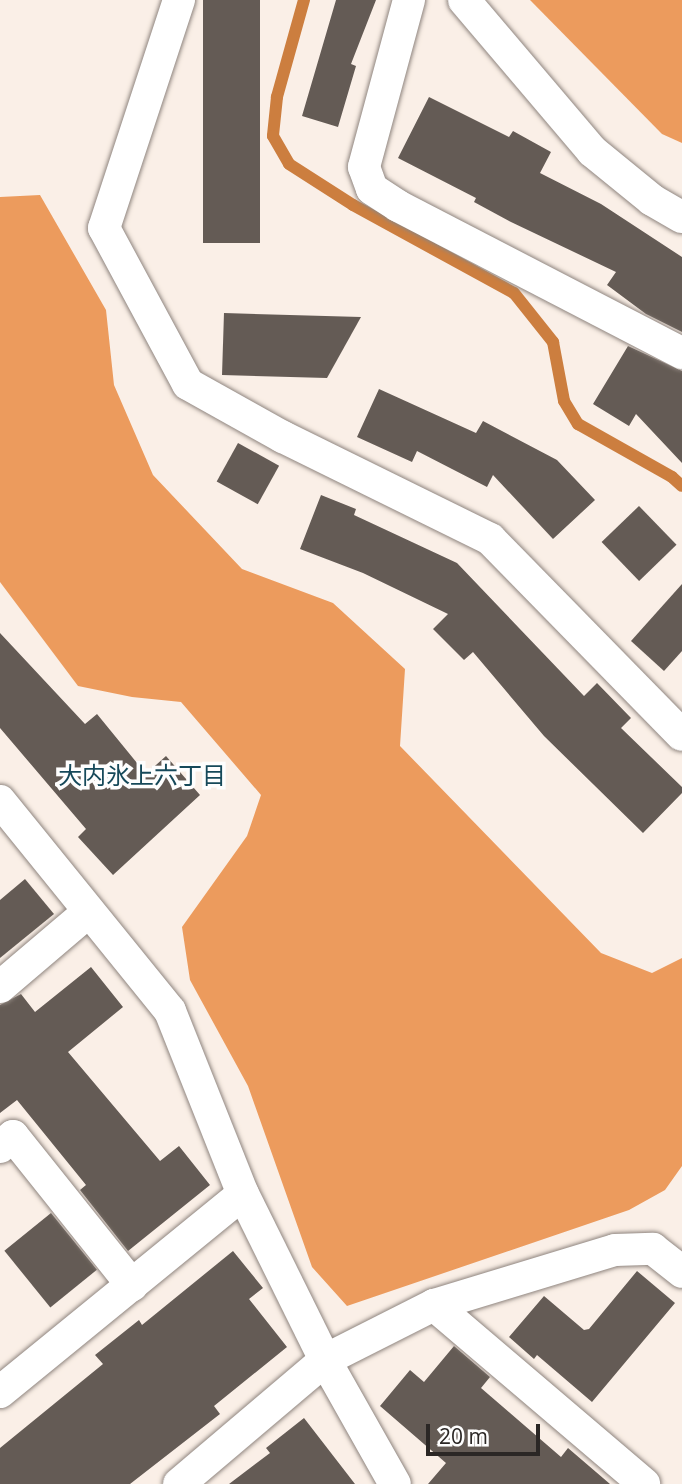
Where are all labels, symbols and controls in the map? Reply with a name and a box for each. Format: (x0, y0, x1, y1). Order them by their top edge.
district label: 大内氷上六丁目 (58, 761, 226, 789)
scale bar (430, 1410, 544, 1454)
text: 20 m (439, 1422, 488, 1450)

